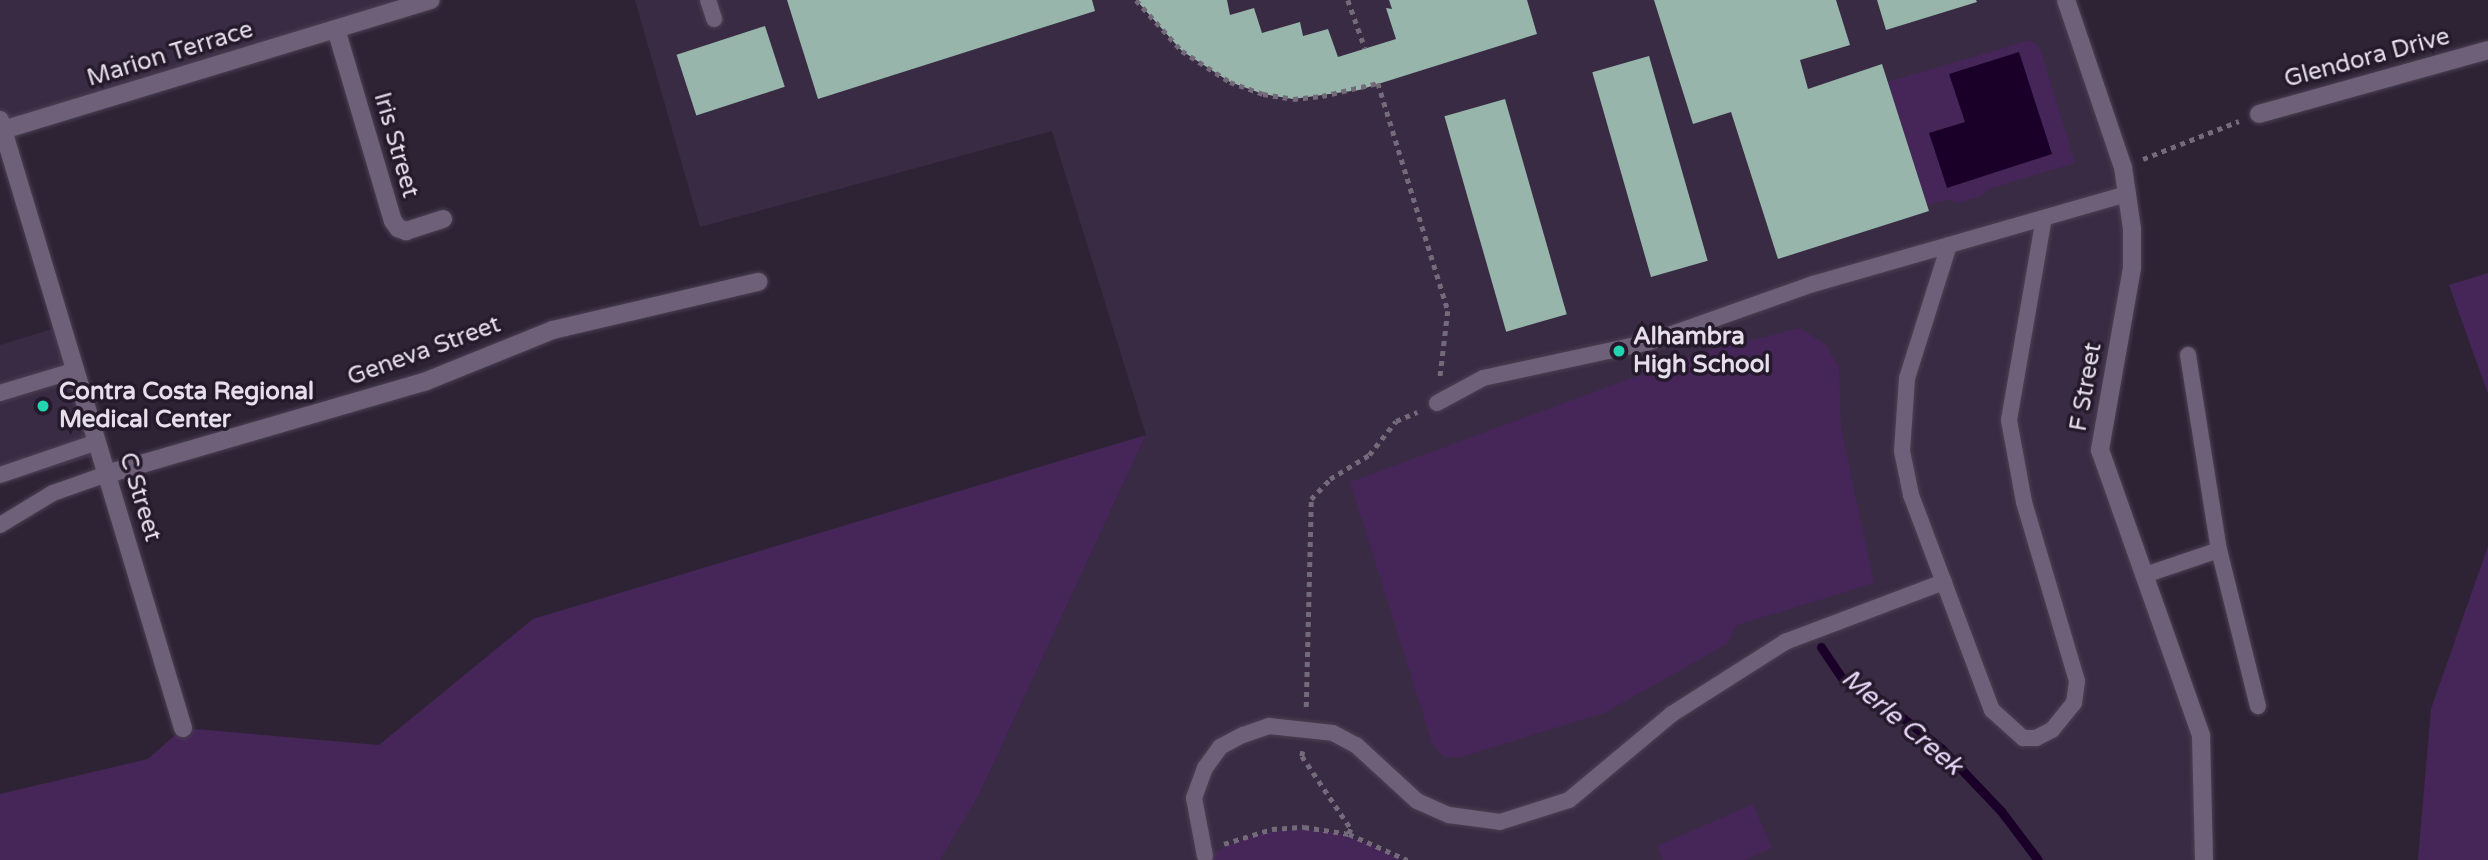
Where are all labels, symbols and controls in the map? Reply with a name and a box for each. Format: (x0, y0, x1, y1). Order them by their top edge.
street label: Marion Terrace (83, 15, 257, 93)
street label: Glendora Drive (2281, 22, 2453, 94)
street label: Iris Street (367, 89, 425, 201)
street label: Geneva Street (344, 310, 504, 392)
place label: Alhambra High School (1633, 323, 1770, 379)
street label: F Street (2064, 340, 2108, 434)
marker: Alhambra High School (1611, 343, 1627, 359)
place label: Contra Costa Regional Medical Center (59, 378, 314, 434)
marker: Contra Costa Regional Medical Center (33, 396, 53, 416)
street label: C Street (113, 449, 167, 545)
water label: Merle Creek (1835, 662, 1969, 782)

